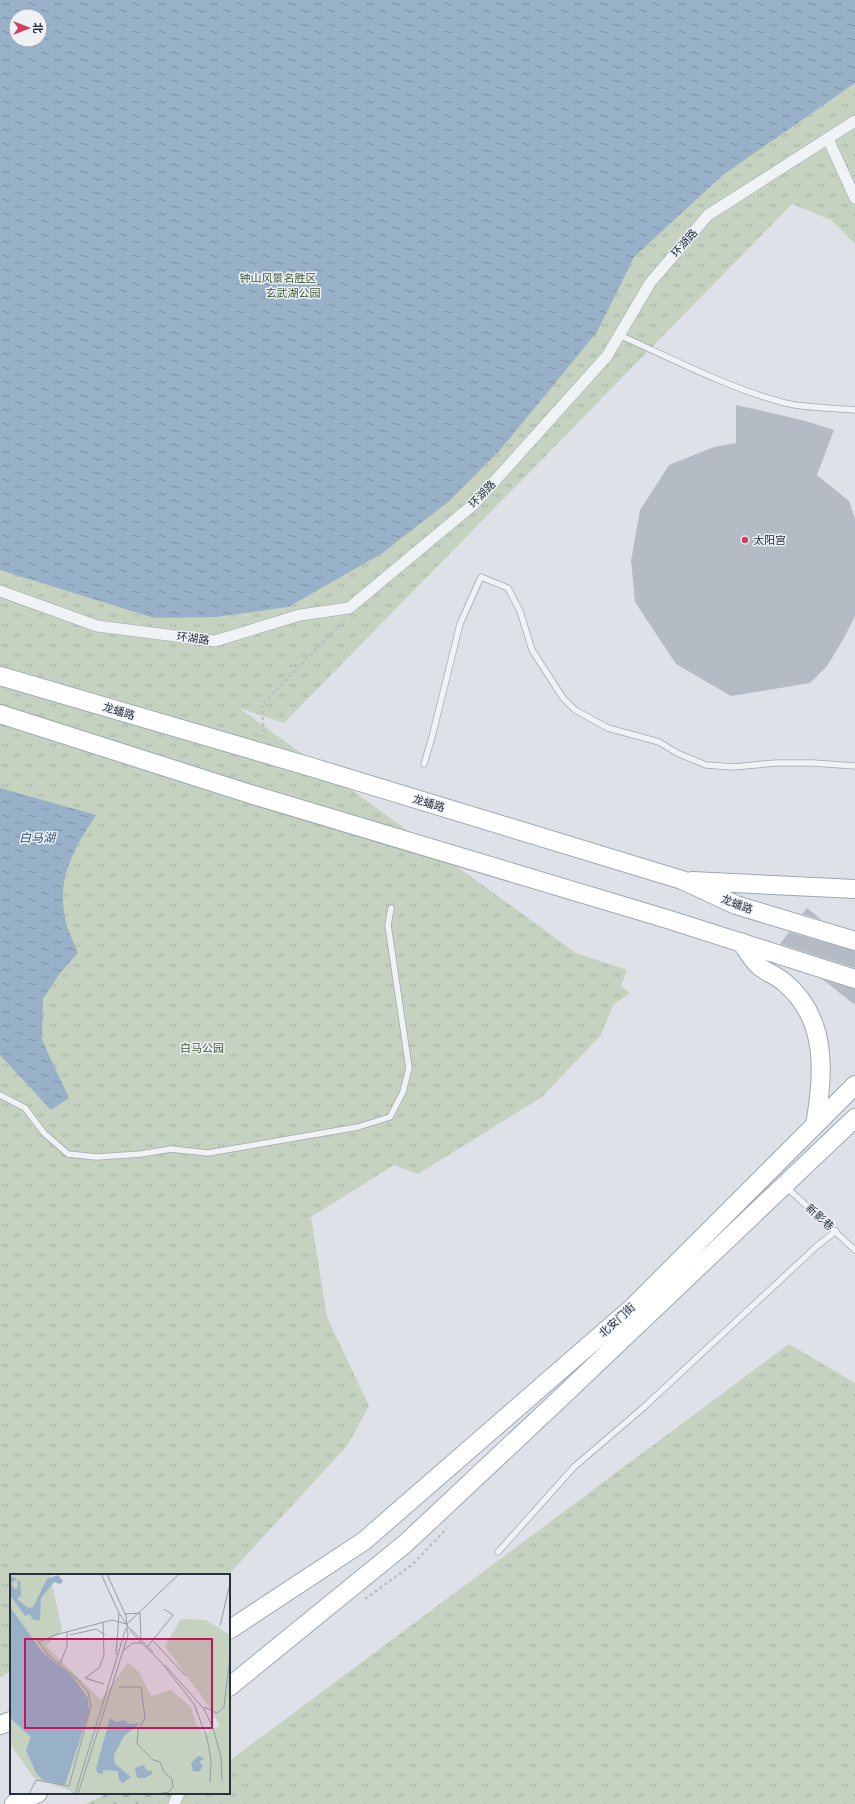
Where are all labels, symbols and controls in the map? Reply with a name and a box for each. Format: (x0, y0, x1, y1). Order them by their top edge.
north arrow (8, 8, 48, 48)
text: 北 (31, 23, 45, 34)
street label: 环湖路 (668, 226, 700, 260)
park label: 钟山风景名胜区 (240, 271, 317, 285)
park label: 玄武湖公园 (266, 286, 321, 300)
street label: 环湖路 (466, 477, 498, 511)
place label: 太阳宫 (753, 533, 786, 547)
marker: 太阳宫 (740, 535, 750, 545)
street label: 环湖路 (176, 629, 210, 647)
street label: 龙蟠路 (101, 699, 137, 723)
street label: 龙蟠路 (411, 791, 447, 815)
water label: 白马湖 (19, 830, 57, 845)
street label: 龙蟠路 (719, 892, 755, 916)
park label: 白马公园 (180, 1041, 224, 1055)
street label: 新影巷 (803, 1201, 837, 1233)
street label: 北安门街 (596, 1300, 638, 1340)
inset map (10, 1574, 230, 1794)

